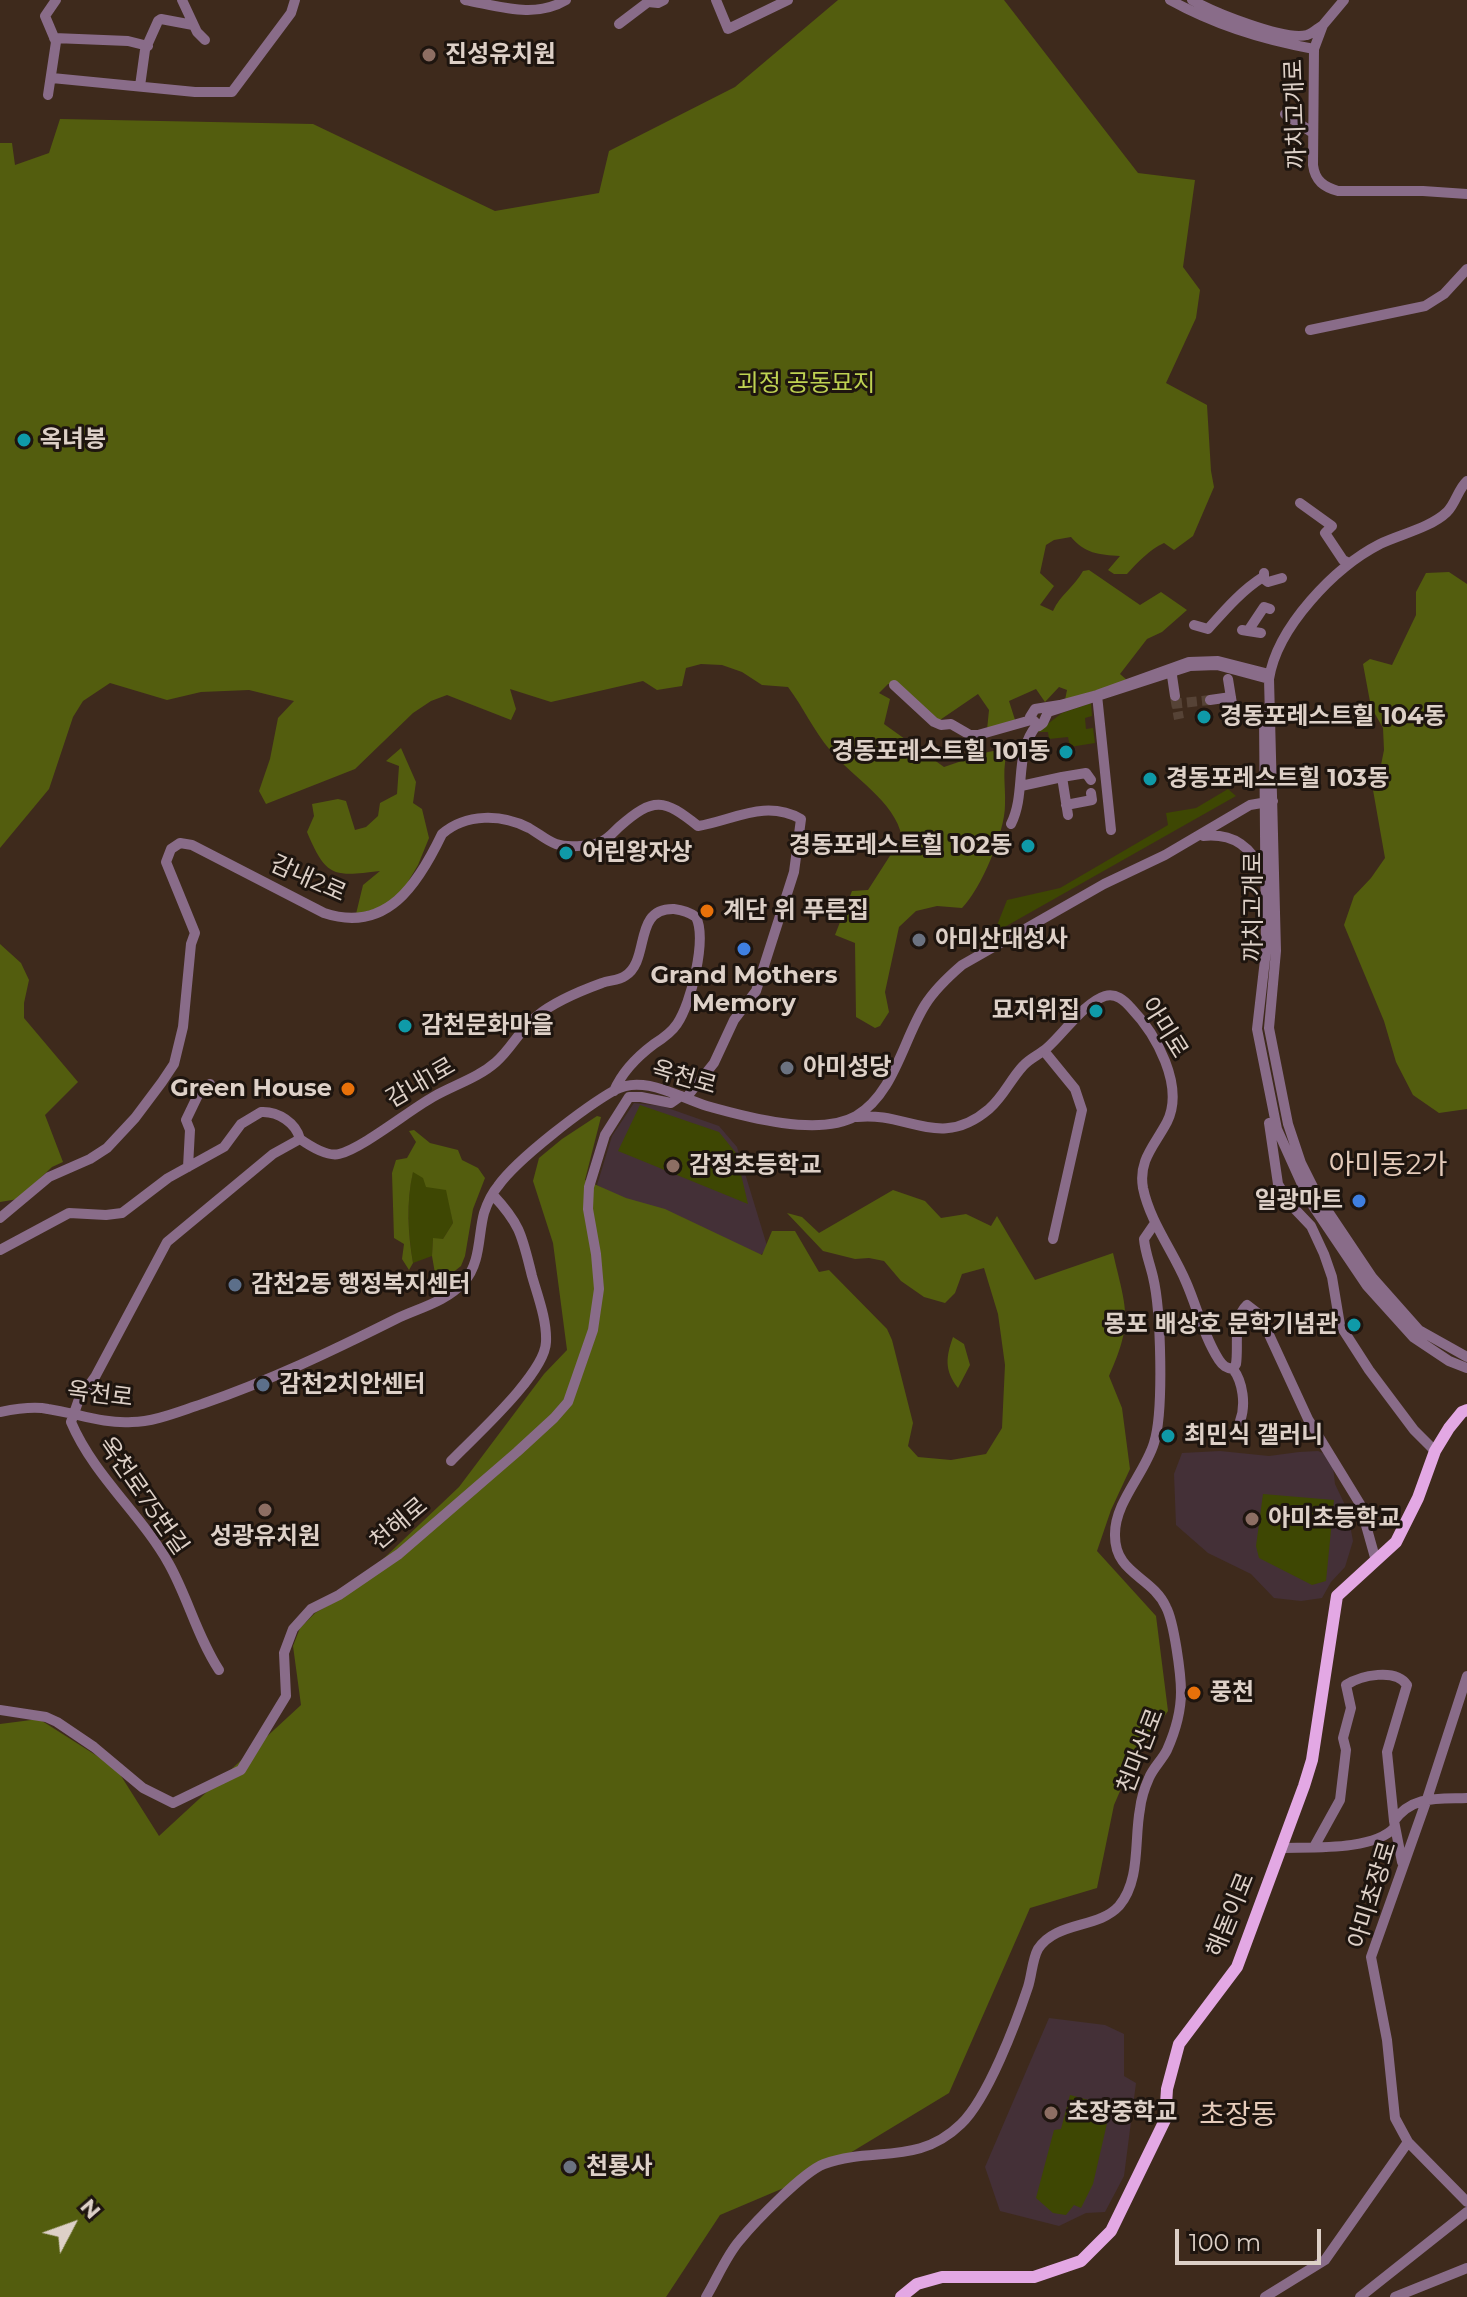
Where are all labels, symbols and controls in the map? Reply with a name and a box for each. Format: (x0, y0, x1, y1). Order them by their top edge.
place label: 진성유치원 (445, 41, 555, 69)
marker: 진성유치원 (420, 46, 438, 64)
street label: 까치고개로 (1280, 58, 1312, 170)
park label: 괴정 공동묘지 (737, 370, 875, 398)
place label: 옥녀봉 (40, 426, 106, 454)
marker: 옥녀봉 (15, 431, 33, 449)
place label: 경동포레스트힐 104동 (1220, 703, 1446, 731)
marker: 경동포레스트힐 104동 (1195, 708, 1213, 726)
place label: 경동포레스트힐 101동 (832, 738, 1050, 766)
marker: 경동포레스트힐 101동 (1057, 743, 1075, 761)
place label: 경동포레스트힐 103동 (1166, 765, 1389, 793)
marker: 경동포레스트힐 103동 (1141, 770, 1159, 788)
place label: 경동포레스트힐 102동 (789, 832, 1012, 860)
marker: 경동포레스트힐 102동 (1019, 837, 1037, 855)
place label: 어린왕자상 (582, 839, 692, 867)
marker: 어린왕자상 (557, 844, 575, 862)
street label: 감내2로 (266, 850, 350, 908)
street label: 까치고개로 (1240, 852, 1268, 962)
place label: 계단 위 푸른집 (723, 897, 869, 925)
marker: 계단 위 푸른집 (698, 902, 716, 920)
place label: 아미산대성사 (935, 926, 1067, 954)
marker: 아미산대성사 (910, 931, 928, 949)
marker: Grand Mothers Memory (735, 940, 753, 958)
place label: Grand Mothers Memory (651, 962, 837, 1018)
street label: 아미로 (1134, 992, 1194, 1064)
place label: 묘지위집 (992, 997, 1080, 1025)
marker: 묘지위집 (1087, 1002, 1105, 1020)
place label: 감천문화마을 (421, 1012, 553, 1040)
marker: 감천문화마을 (396, 1017, 414, 1035)
street label: 감내1로 (381, 1052, 461, 1114)
place label: 아미성당 (803, 1054, 891, 1082)
street label: 옥천로 (648, 1055, 720, 1101)
marker: 아미성당 (778, 1059, 796, 1077)
place label: Green House (170, 1075, 332, 1103)
marker: Green House (339, 1080, 357, 1098)
district label: 아미동2가 (1329, 1149, 1447, 1183)
place label: 감정초등학교 (689, 1152, 821, 1180)
marker: 감정초등학교 (664, 1157, 682, 1175)
place label: 일광마트 (1255, 1187, 1343, 1215)
marker: 일광마트 (1350, 1192, 1368, 1210)
place label: 감천2동 행정복지센터 (251, 1271, 471, 1299)
marker: 감천2동 행정복지센터 (226, 1276, 244, 1294)
place label: 몽포 배상호 문학기념관 (1104, 1311, 1338, 1339)
marker: 몽포 배상호 문학기념관 (1345, 1316, 1363, 1334)
place label: 감천2치안센터 (279, 1371, 426, 1399)
marker: 감천2치안센터 (254, 1376, 272, 1394)
street label: 옥천로 (65, 1377, 135, 1413)
place label: 최민식 갤러니 (1184, 1422, 1323, 1450)
marker: 최민식 갤러니 (1159, 1427, 1177, 1445)
street label: 옥천로75번길 (92, 1431, 194, 1561)
street label: 천해로 (364, 1492, 434, 1556)
marker: 성광유치원 (256, 1501, 274, 1519)
place label: 아미초등학교 (1268, 1505, 1400, 1533)
marker: 아미초등학교 (1243, 1510, 1261, 1528)
place label: 성광유치원 (210, 1523, 320, 1551)
place label: 풍천 (1210, 1679, 1254, 1707)
marker: 풍천 (1185, 1684, 1203, 1702)
street label: 천마산로 (1112, 1705, 1170, 1797)
street label: 아미초장로 (1343, 1838, 1403, 1952)
street label: 해돋이로 (1201, 1869, 1261, 1961)
place label: 초장중학교 (1067, 2099, 1177, 2127)
district label: 초장동 (1199, 2099, 1277, 2133)
marker: 초장중학교 (1042, 2104, 1060, 2122)
place label: 천룡사 (586, 2153, 652, 2181)
marker: 천룡사 (561, 2158, 579, 2176)
north arrow (32, 2185, 112, 2265)
text: N (74, 2193, 107, 2224)
scale bar (1179, 2213, 1325, 2263)
text: 100 m (1189, 2228, 1261, 2257)

